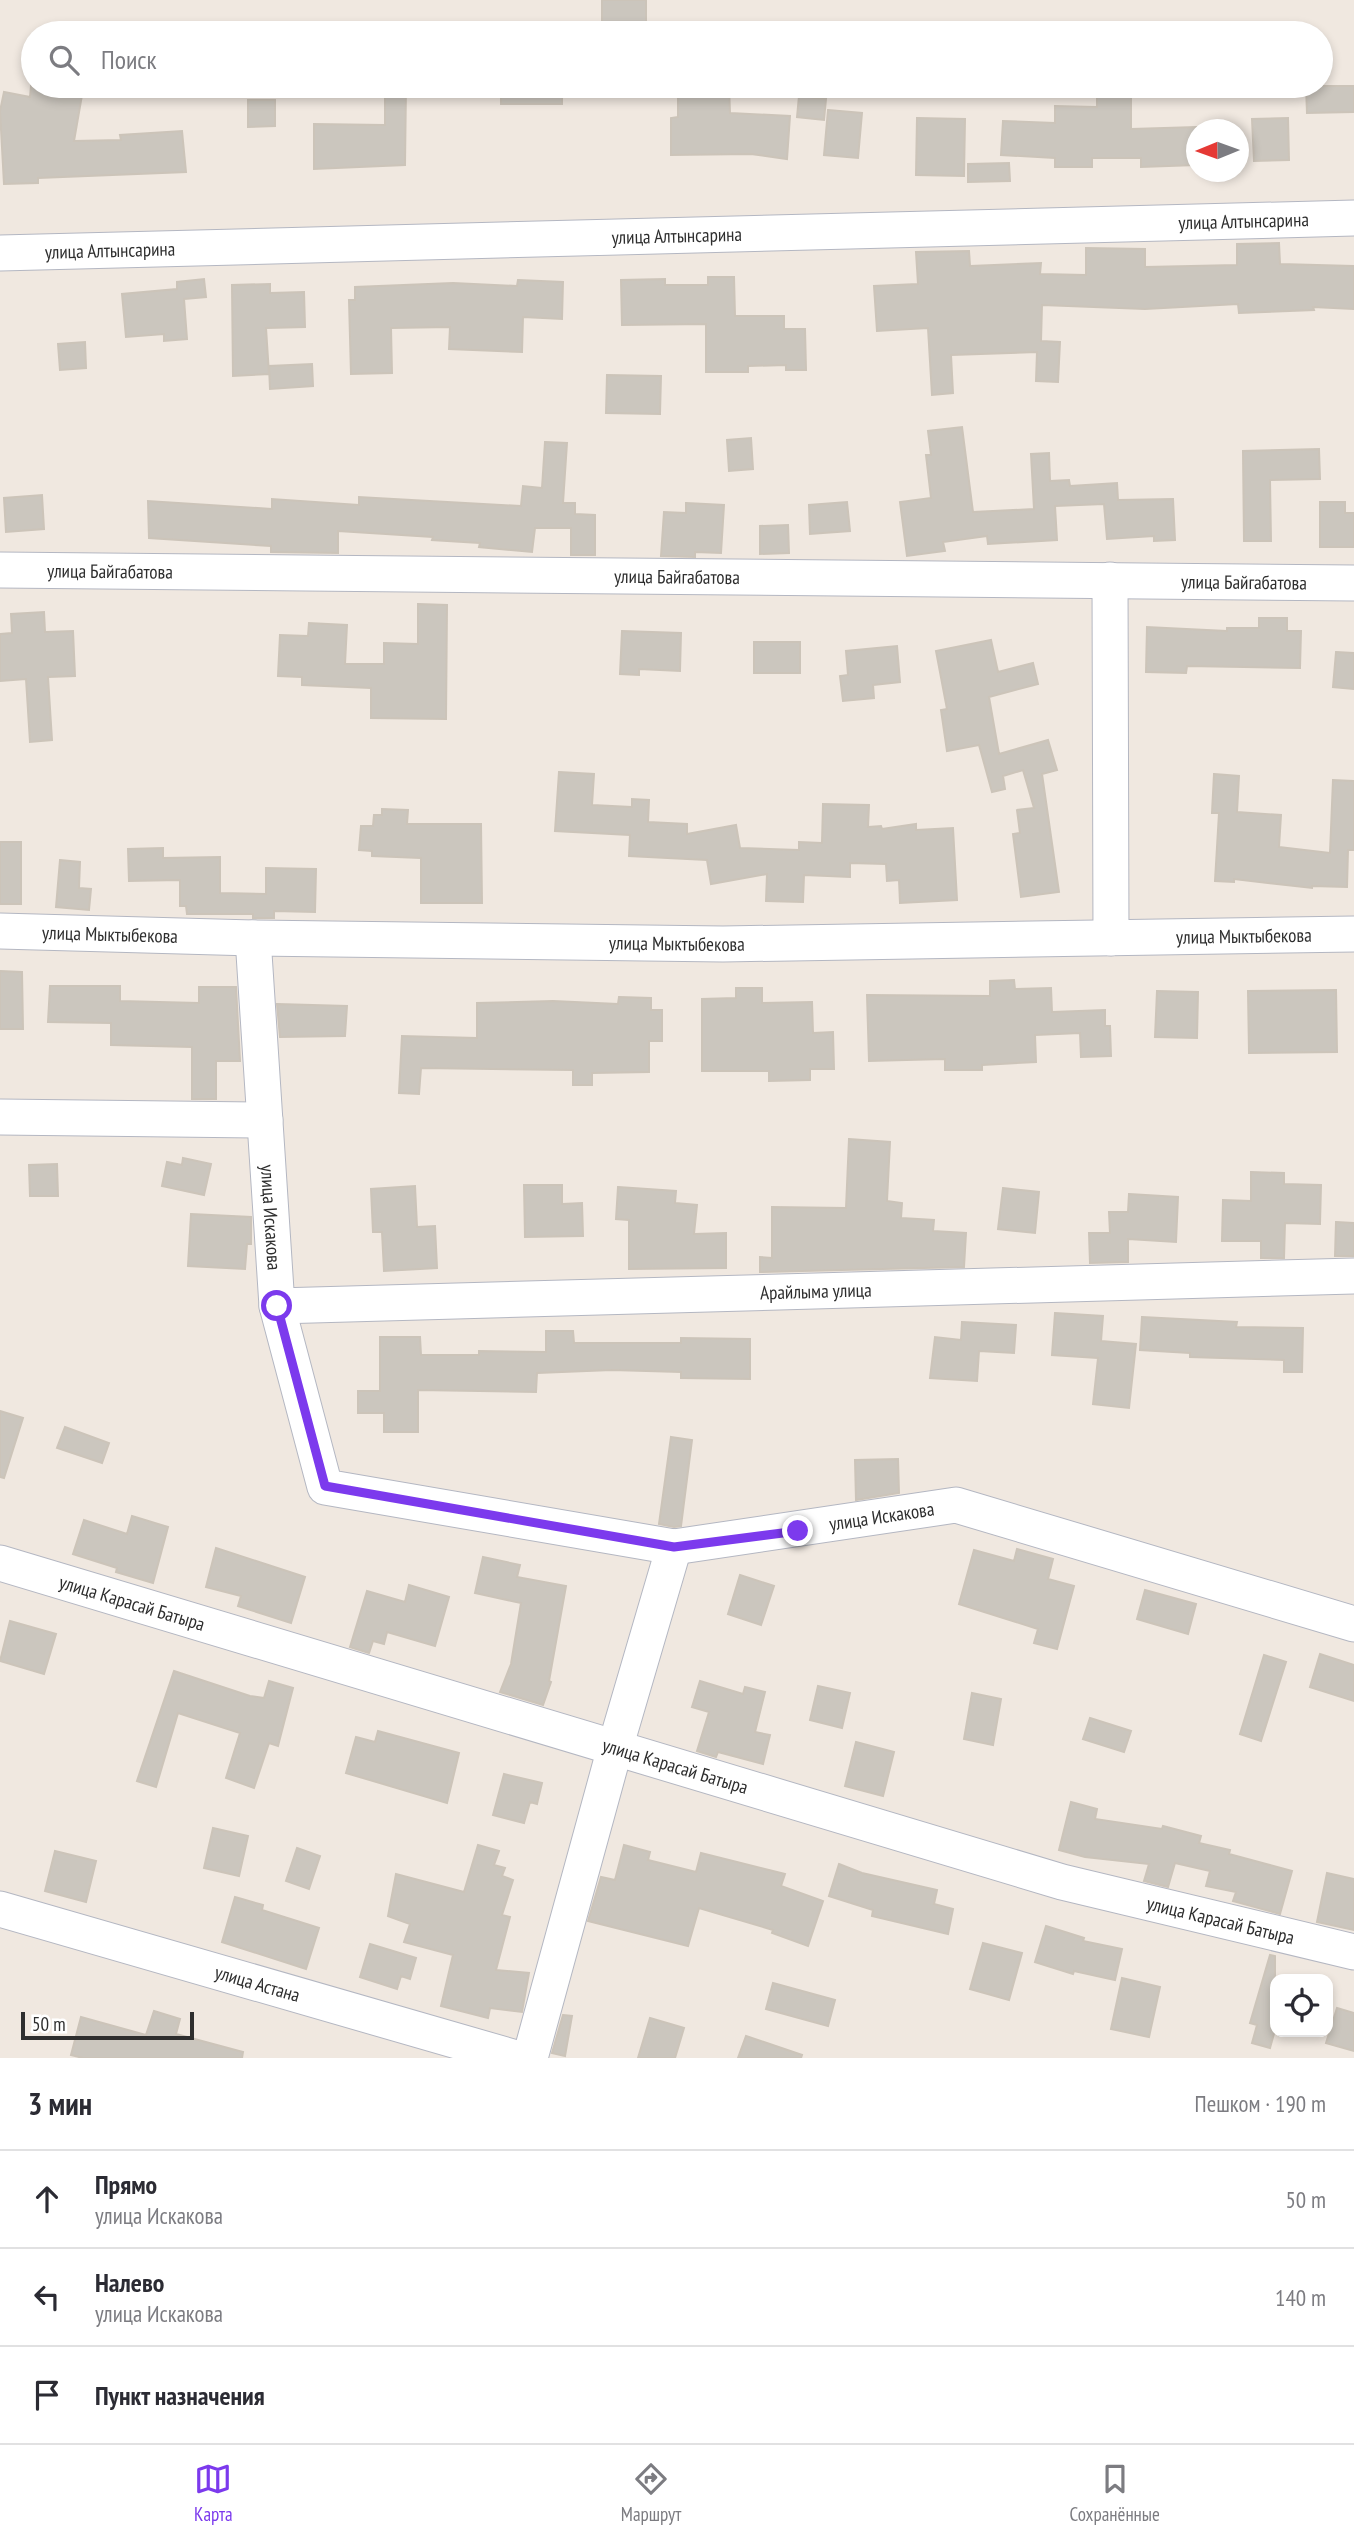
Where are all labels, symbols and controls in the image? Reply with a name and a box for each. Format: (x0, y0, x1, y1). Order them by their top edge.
search box (21, 21, 1333, 98)
icon: search (45, 41, 83, 79)
text: Поиск (101, 43, 157, 76)
north arrow (1186, 119, 1249, 182)
street label: улица Алтынсарина (1178, 207, 1309, 235)
street label: улица Алтынсарина (611, 222, 742, 249)
street label: улица Алтынсарина (44, 236, 176, 264)
street label: улица Байгабатова (47, 558, 173, 584)
street label: улица Байгабатова (614, 564, 740, 589)
street label: улица Байгабатова (1181, 569, 1307, 595)
street label: улица Мыктыбекова (42, 920, 178, 948)
street label: улица Мыктыбекова (1176, 923, 1312, 949)
street label: улица Мыктыбекова (609, 931, 745, 956)
street label: улица Искакова (256, 1164, 287, 1271)
street label: Арайлыма улица (760, 1277, 872, 1305)
route start (261, 1290, 292, 1321)
street label: улица Искакова (827, 1496, 936, 1536)
route end (782, 1515, 813, 1546)
street label: улица Карасай Батыра (56, 1569, 208, 1636)
street label: улица Карасай Батыра (599, 1733, 751, 1799)
street label: улица Карасай Батыра (1144, 1891, 1297, 1949)
street label: улица Астана (212, 1960, 303, 2007)
map controls (1270, 1974, 1333, 2037)
button: locate (1270, 1974, 1333, 2037)
scale bar (21, 2009, 194, 2041)
text: 50 m (32, 2012, 66, 2036)
text: 3 мин (28, 2084, 92, 2123)
text: Пешком · 190 m (1195, 2089, 1326, 2118)
text: Прямо (95, 2168, 157, 2201)
icon: ahead (28, 2180, 66, 2218)
text: 50 m (1285, 2185, 1326, 2214)
text: улица Искакова (95, 2201, 223, 2230)
text: Налево (95, 2266, 164, 2299)
icon: left (28, 2278, 66, 2316)
text: 140 m (1275, 2283, 1326, 2312)
text: улица Искакова (95, 2299, 223, 2328)
icon: arrive (28, 2376, 66, 2414)
text: Пункт назначения (95, 2379, 265, 2412)
tab: Карта (194, 2460, 233, 2526)
tab: Маршрут (621, 2460, 681, 2526)
tab: Сохранённые (1070, 2460, 1160, 2526)

